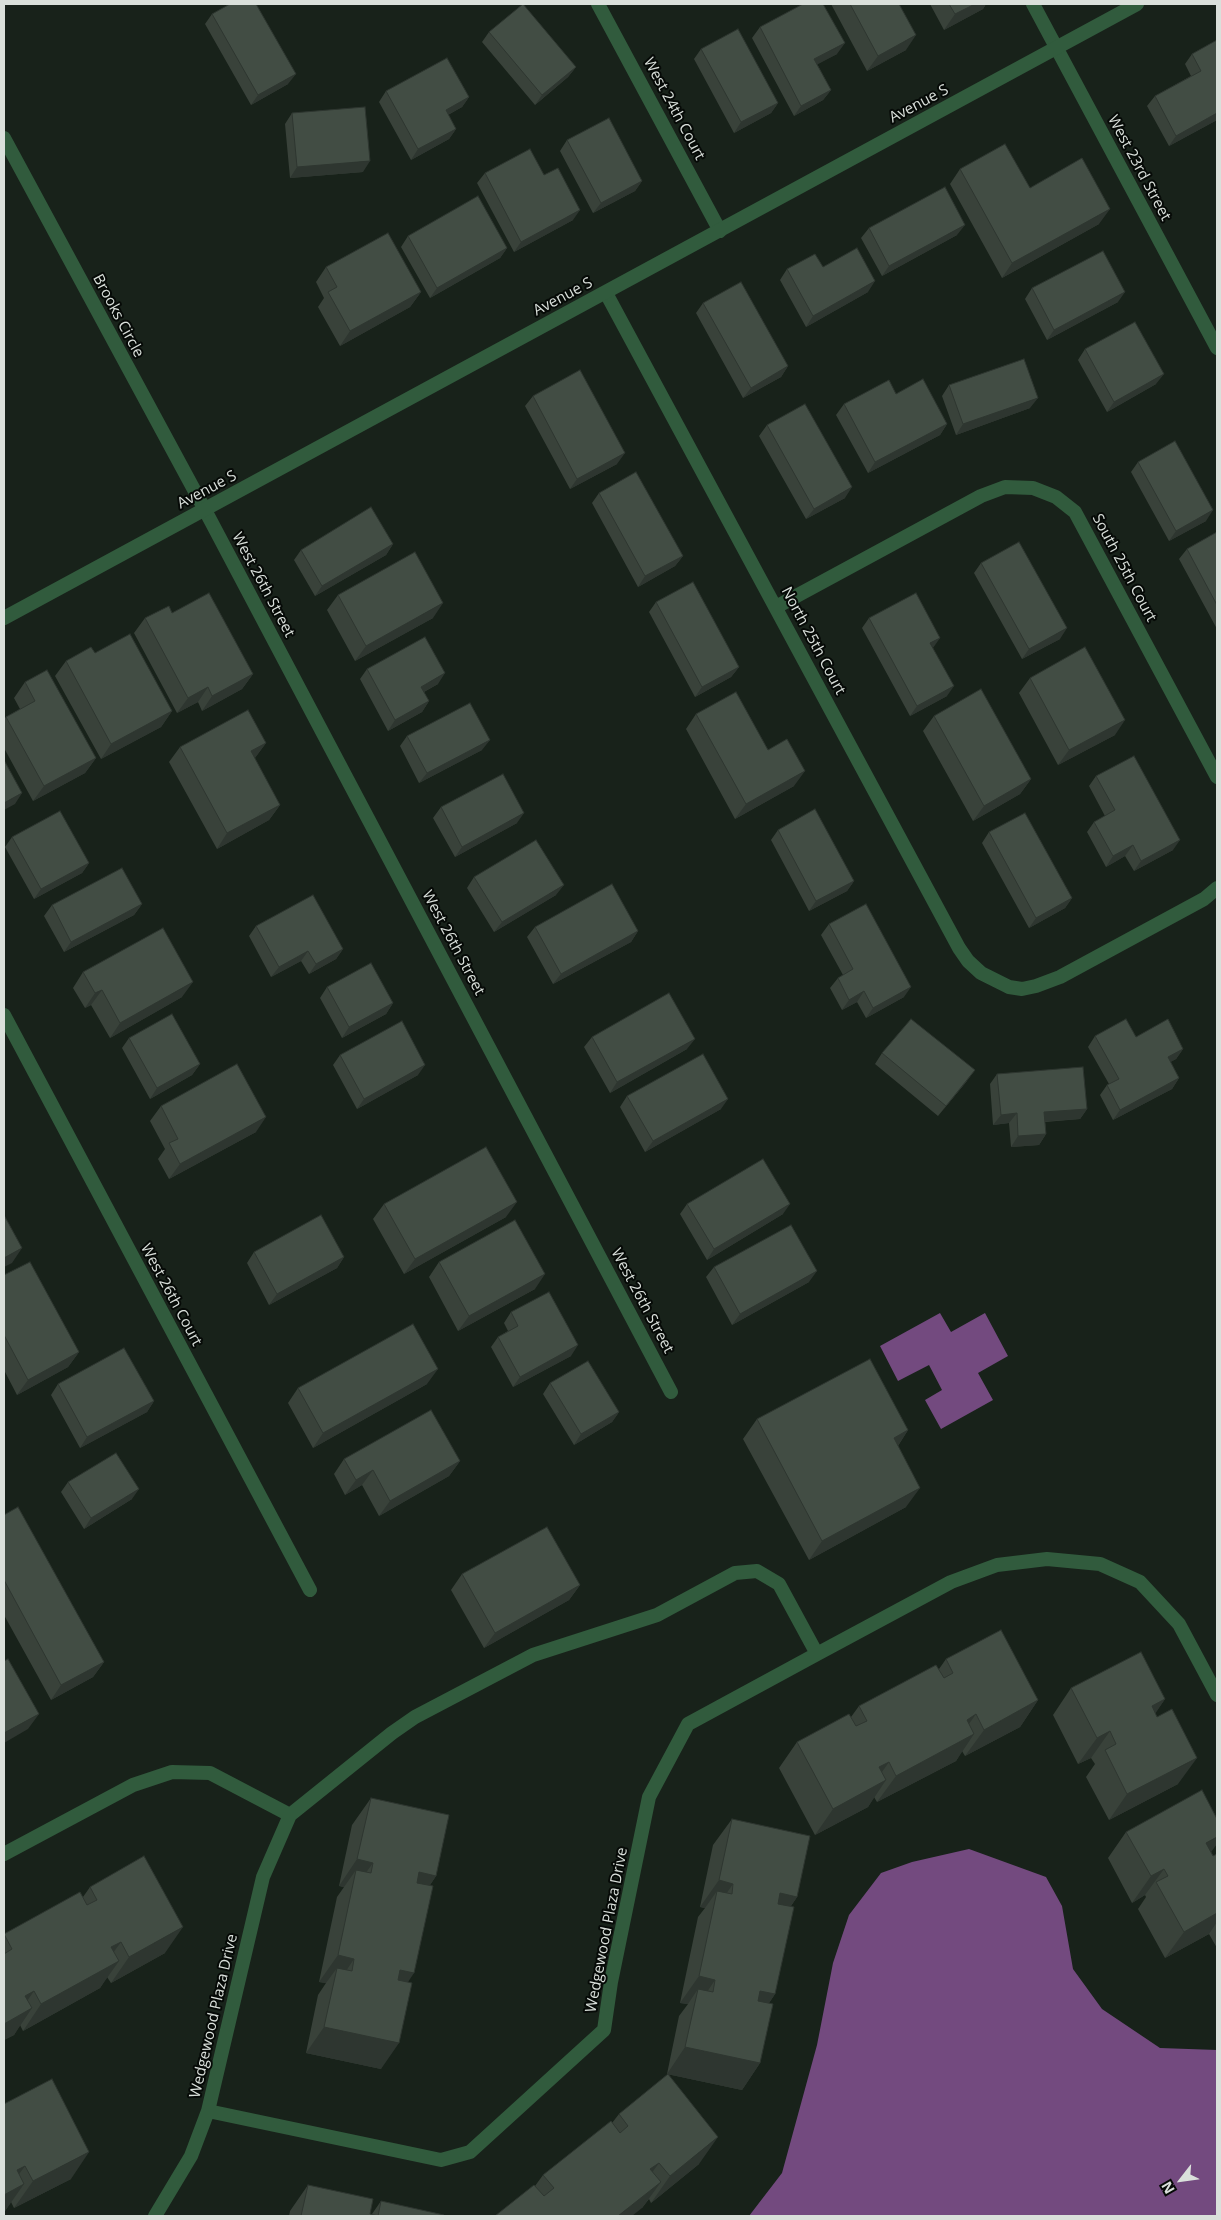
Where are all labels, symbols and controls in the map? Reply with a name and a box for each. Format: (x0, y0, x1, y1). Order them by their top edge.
street label: West 24th Court (639, 55, 709, 163)
street label: Avenue S (886, 81, 952, 127)
street label: West 23rd Street (1104, 112, 1174, 224)
street label: Brooks Circle (89, 271, 147, 361)
street label: Avenue S (530, 274, 596, 320)
street label: Avenue S (174, 467, 240, 513)
street label: South 25th Court (1088, 511, 1160, 625)
street label: West 26th Street (228, 529, 298, 641)
street label: North 25th Court (777, 584, 849, 698)
street label: West 26th Street (418, 887, 488, 999)
street label: West 26th Court (136, 1241, 206, 1349)
street label: West 26th Street (607, 1245, 677, 1357)
street label: Wedgewood Plaza Drive (582, 1846, 632, 2014)
street label: Wedgewood Plaza Drive (186, 1932, 242, 2100)
north arrow (1156, 2155, 1206, 2205)
text: N (1157, 2178, 1179, 2197)

